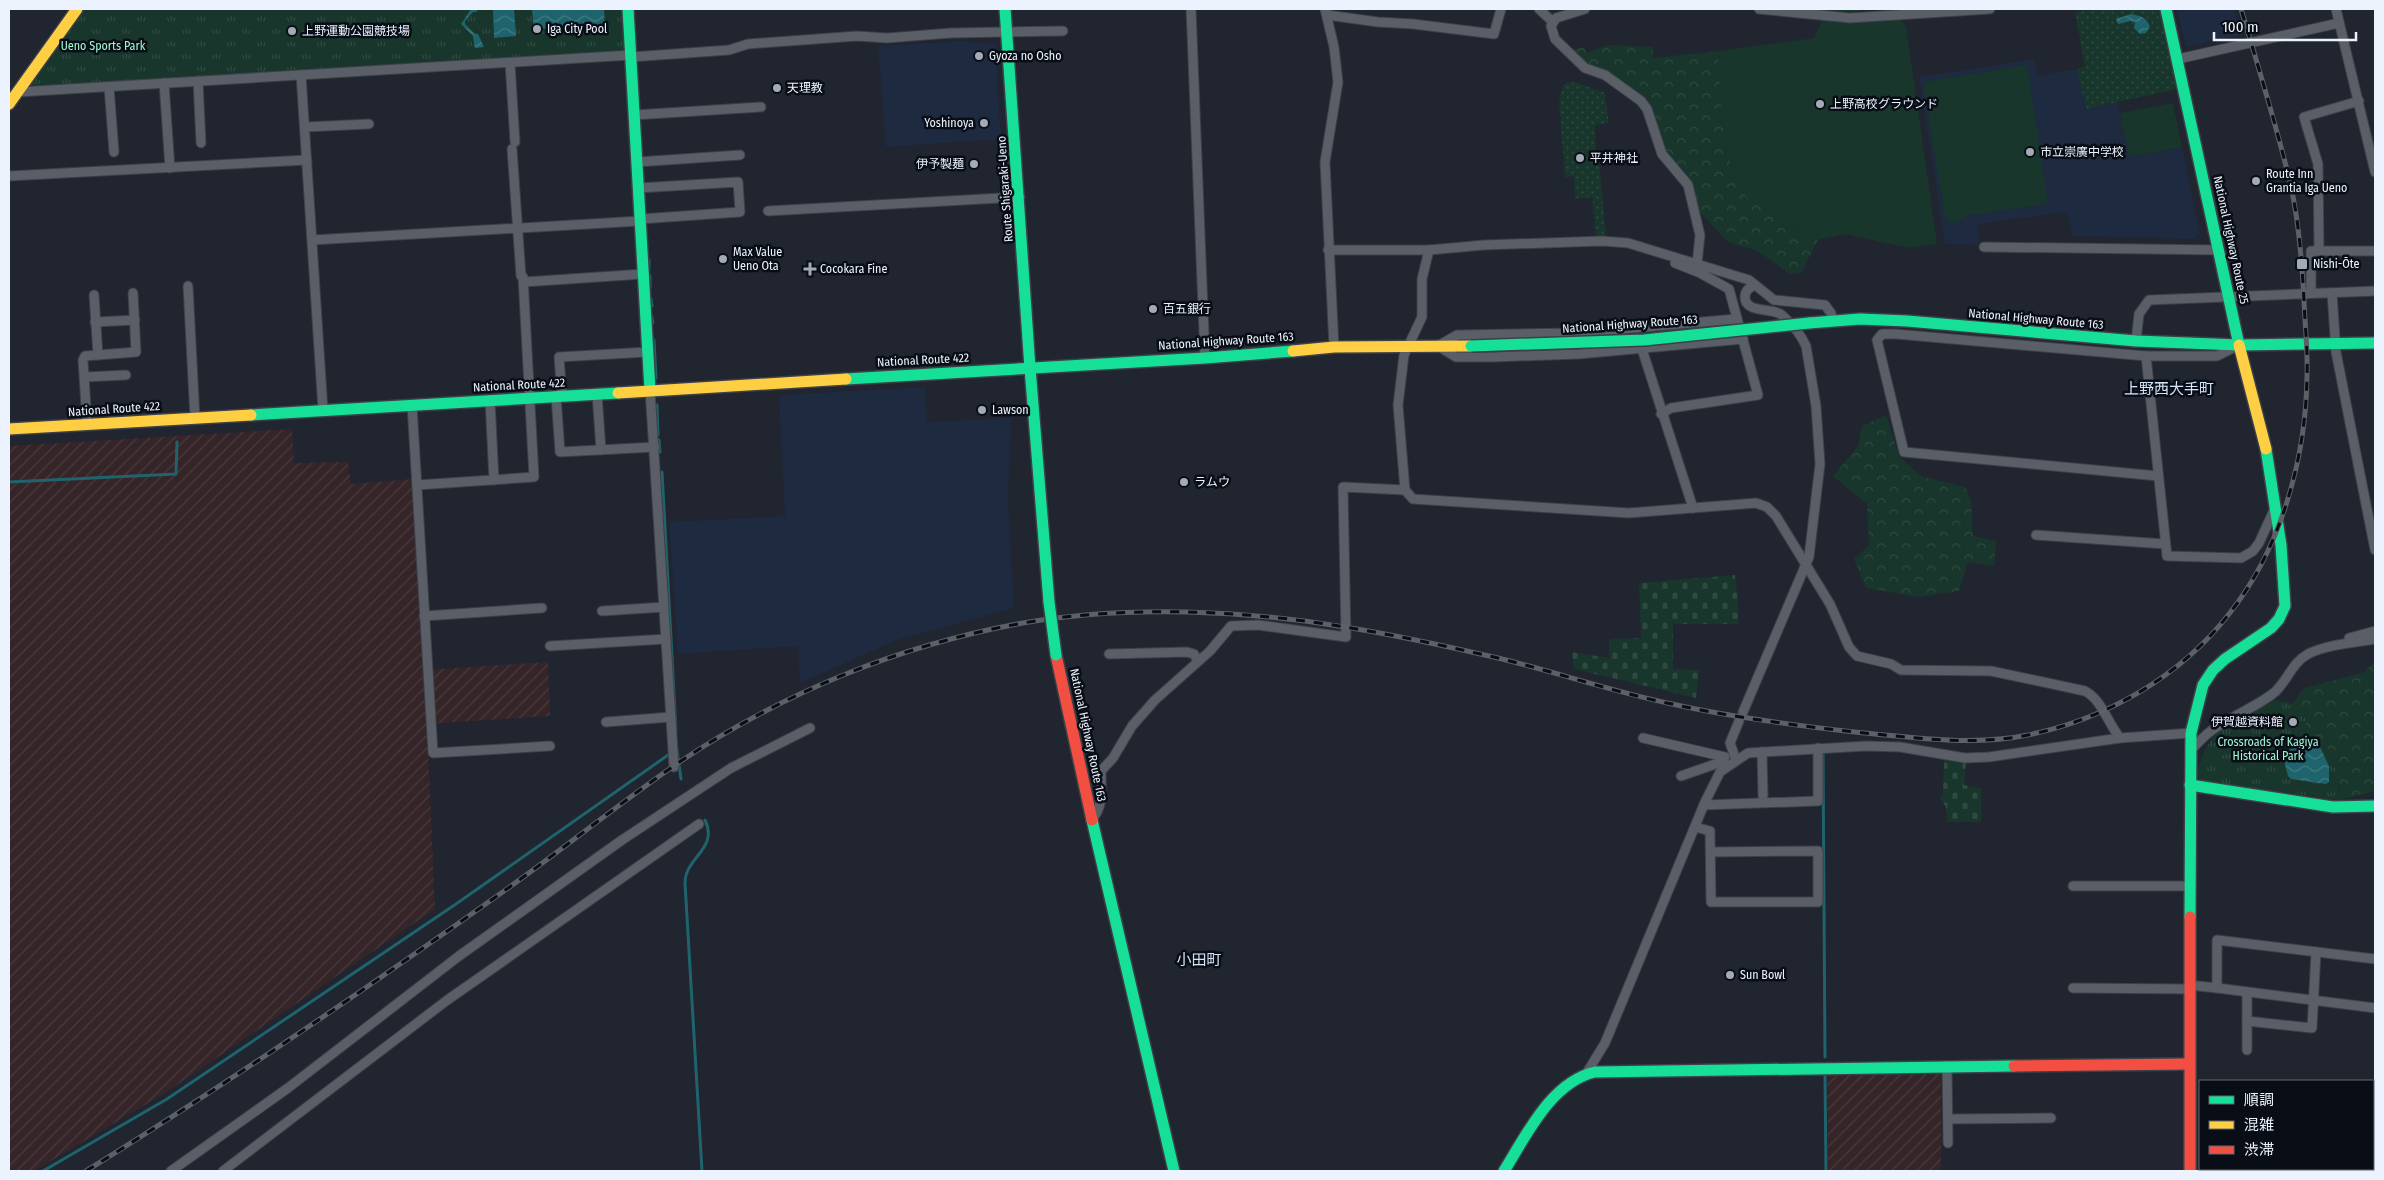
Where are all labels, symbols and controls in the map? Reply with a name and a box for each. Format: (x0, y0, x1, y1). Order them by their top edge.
scale bar (2214, 10, 2356, 42)
text: 100 m (2222, 18, 2259, 36)
place label: Iga City Pool (547, 22, 607, 36)
marker: Iga City Pool (531, 23, 543, 35)
place label: 上野運動公園競技場 (302, 24, 410, 38)
marker: 上野運動公園競技場 (286, 25, 298, 37)
park label: Ueno Sports Park (61, 39, 146, 53)
place label: Gyoza no Osho (989, 49, 1061, 63)
marker: Gyoza no Osho (973, 50, 985, 62)
place label: 天理教 (787, 81, 823, 95)
marker: 天理教 (771, 82, 783, 94)
place label: 上野高校グラウンド (1830, 97, 1938, 111)
marker: 上野高校グラウンド (1814, 98, 1826, 110)
place label: Yoshinoya (924, 116, 974, 130)
marker: Yoshinoya (978, 117, 990, 129)
street label: Route Shigaraki-Ueno (994, 135, 1016, 243)
place label: 市立崇廣中学校 (2040, 145, 2124, 159)
marker: 市立崇廣中学校 (2024, 146, 2036, 158)
place label: 平井神社 (1590, 151, 1638, 165)
marker: 平井神社 (1574, 152, 1586, 164)
place label: 伊予製麺 (916, 157, 964, 171)
marker: 伊予製麺 (968, 158, 980, 170)
place label: Route Inn Grantia Iga Ueno (2266, 167, 2347, 195)
street label: National Highway Route 25 (2211, 175, 2252, 306)
marker: Route Inn Grantia Iga Ueno (2250, 175, 2262, 187)
place label: Max Value Ueno Ota (733, 245, 782, 273)
marker: Max Value Ueno Ota (717, 253, 729, 265)
marker: Nishi-Ōte (2295, 257, 2309, 271)
place label: Nishi-Ōte (2313, 257, 2359, 271)
place label: Cocokara Fine (820, 262, 887, 276)
marker: Cocokara Fine (804, 263, 816, 275)
place label: 百五銀行 (1163, 302, 1211, 316)
marker: 百五銀行 (1147, 303, 1159, 315)
street label: National Highway Route 163 (1968, 306, 2104, 332)
street label: National Highway Route 163 (1562, 312, 1698, 336)
street label: National Highway Route 163 (1158, 329, 1294, 353)
street label: National Route 422 (877, 351, 969, 369)
street label: National Route 422 (473, 376, 565, 394)
district label: 上野西大手町 (2124, 380, 2214, 398)
street label: National Route 422 (68, 399, 160, 419)
place label: Lawson (992, 403, 1029, 417)
marker: Lawson (976, 404, 988, 416)
place label: ラムウ (1194, 475, 1230, 489)
marker: ラムウ (1178, 476, 1190, 488)
street label: National Highway Route 163 (1067, 667, 1109, 803)
place label: 伊賀越資料館 (2211, 715, 2283, 729)
marker: 伊賀越資料館 (2287, 716, 2299, 728)
park label: Crossroads of Kagiya Historical Park (2217, 735, 2319, 763)
district label: 小田町 (1176, 951, 1222, 969)
place label: Sun Bowl (1740, 968, 1785, 982)
marker: Sun Bowl (1724, 969, 1736, 981)
legend (2199, 1080, 2374, 1170)
text: 順調 (2244, 1091, 2274, 1109)
text: 混雑 (2244, 1116, 2274, 1134)
text: 渋滞 (2244, 1141, 2274, 1159)

